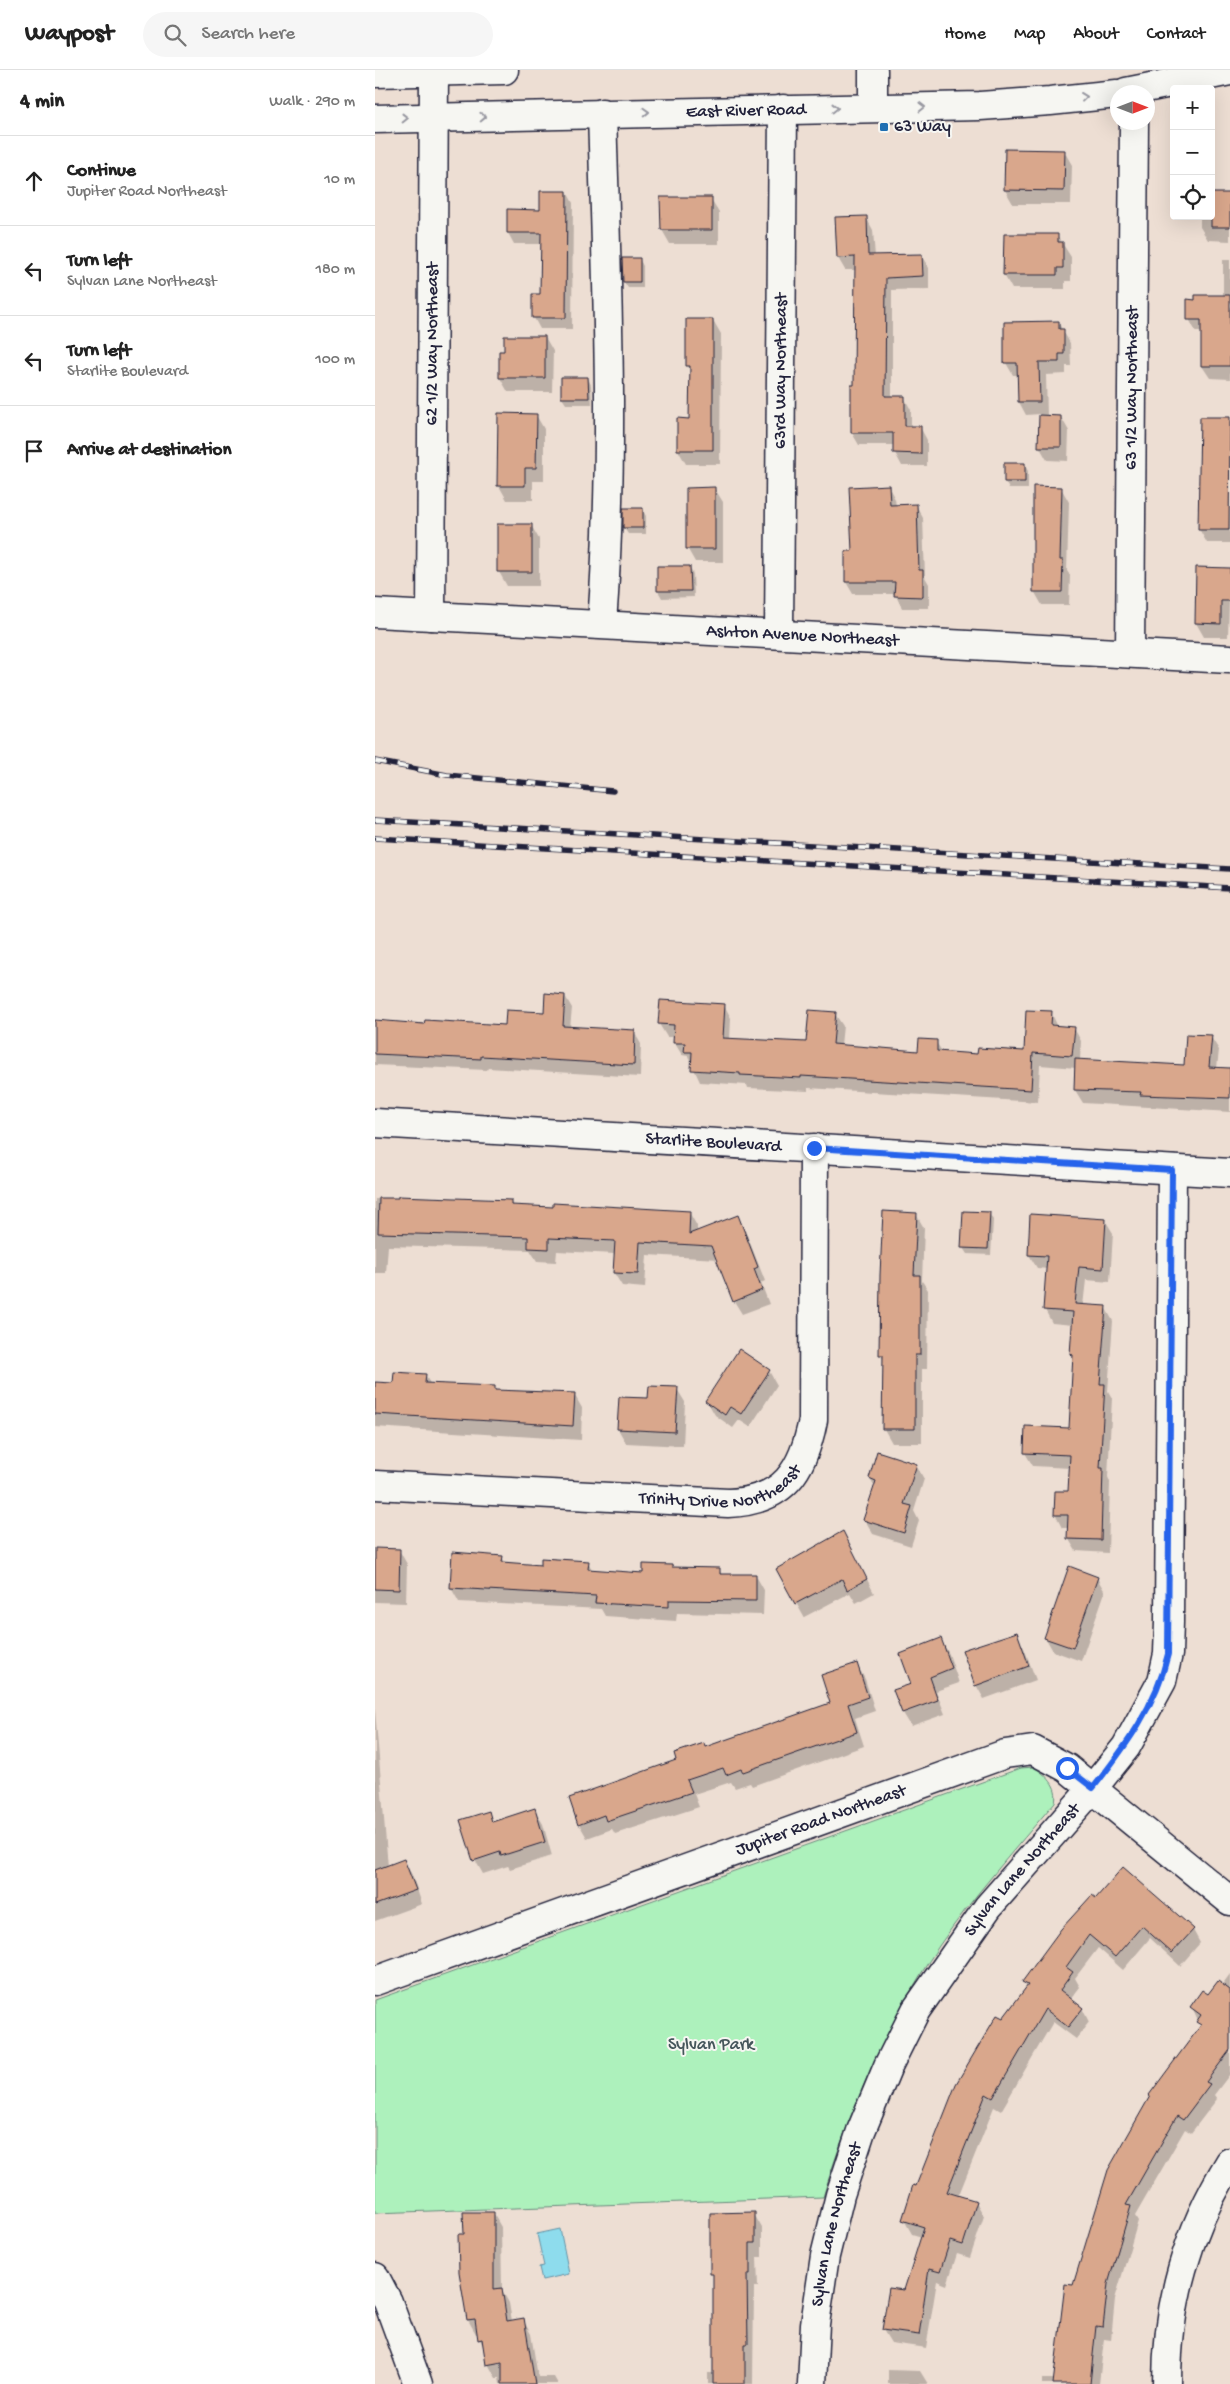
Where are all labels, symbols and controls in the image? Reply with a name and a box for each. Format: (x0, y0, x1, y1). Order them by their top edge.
search box (143, 12, 493, 57)
text: Waypost (25, 20, 113, 49)
icon: search (161, 21, 189, 49)
text: Search here (201, 23, 295, 46)
text: Home (944, 24, 986, 45)
text: Map (1014, 24, 1045, 45)
text: About (1073, 24, 1119, 45)
text: Contact (1147, 24, 1205, 45)
north arrow (1110, 85, 1155, 130)
map controls (1170, 85, 1215, 220)
button: + (1170, 85, 1215, 130)
text: 4 min (20, 90, 64, 115)
one-way arrow (1080, 92, 1088, 103)
text: Walk · 290 m (269, 93, 355, 112)
street label: East River Road (686, 99, 808, 123)
one-way arrow (918, 101, 926, 112)
one-way arrow (832, 103, 839, 113)
one-way arrow (642, 107, 650, 117)
one-way arrow (479, 111, 487, 122)
one-way arrow (401, 113, 409, 124)
place label: 63 Way (894, 117, 951, 138)
marker: 63 Way (878, 121, 890, 133)
button: − (1170, 130, 1215, 175)
text: Continue (67, 160, 136, 183)
icon: ahead (20, 167, 48, 195)
text: 10 m (324, 171, 355, 190)
button: locate (1170, 175, 1215, 220)
text: Jupiter Road Northeast (67, 183, 226, 202)
text: Turn left (67, 250, 131, 273)
icon: left (20, 257, 48, 285)
text: 180 m (316, 261, 355, 280)
street label: 62 1/2 Way Northeast (422, 261, 443, 426)
text: Sylvan Lane Northeast (67, 273, 217, 292)
street label: 63rd Way Northeast (770, 291, 792, 449)
street label: 63 1/2 Way Northeast (1121, 304, 1143, 470)
text: Turn left (67, 340, 131, 363)
icon: left (20, 347, 48, 375)
text: 100 m (315, 351, 355, 370)
text: Starlite Boulevard (67, 363, 188, 382)
icon: arrive (20, 437, 48, 465)
text: Arrive at destination (67, 439, 231, 462)
street label: Ashton Avenue Northeast (706, 620, 901, 652)
street label: Starlite Boulevard (645, 1128, 783, 1157)
route end (803, 1137, 826, 1160)
street label: Trinity Drive Northeast (637, 1460, 807, 1514)
route start (1056, 1757, 1079, 1780)
street label: Jupiter Road Northeast (733, 1779, 910, 1861)
street label: Sylvan Lane Northeast (960, 1798, 1086, 1941)
park label: Sylvan Park (668, 2035, 756, 2056)
street label: Sylvan Lane Northeast (807, 2138, 868, 2308)

